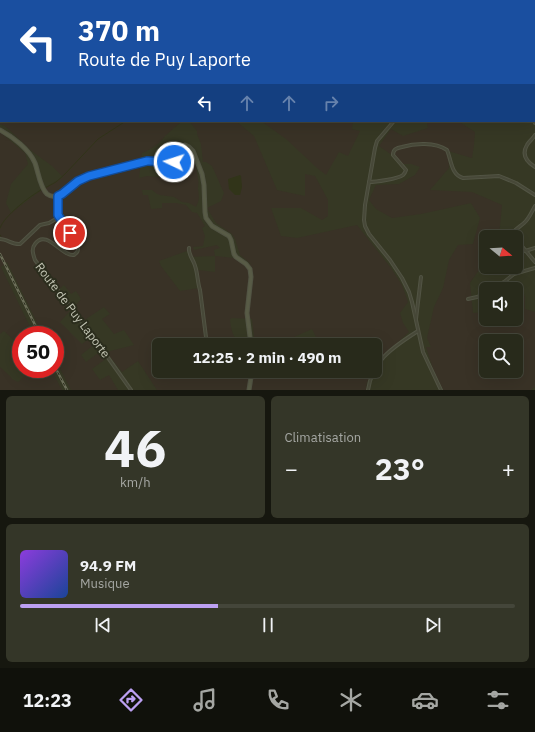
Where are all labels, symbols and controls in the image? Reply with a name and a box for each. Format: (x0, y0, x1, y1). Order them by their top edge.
text: 370 m (78, 12, 160, 49)
icon: left (12, 16, 64, 68)
text: Route de Puy Laporte (78, 48, 251, 71)
icon: left (194, 92, 216, 114)
icon: ahead (236, 92, 258, 114)
icon: ahead (278, 92, 300, 114)
icon: right (320, 92, 342, 114)
position arrow (153, 141, 195, 183)
pin (53, 216, 87, 250)
icon: arrive (59, 222, 81, 244)
north arrow (479, 230, 523, 274)
map controls (479, 230, 523, 378)
street label: Route de Puy Laporte (32, 259, 114, 361)
button: sound (479, 282, 523, 326)
speed limit sign: 50 (12, 326, 64, 378)
button: search (479, 334, 523, 378)
text: 12:25 · 2 min · 490 m (193, 348, 341, 367)
text: 46 (104, 414, 166, 481)
text: Climatisation (285, 429, 361, 446)
text: 23° (375, 449, 425, 488)
text: − (285, 454, 298, 483)
text: + (502, 454, 515, 483)
text: km/h (120, 474, 151, 491)
text: 94.9 FM (80, 556, 136, 575)
text: Musique (80, 575, 130, 592)
icon: previous (92, 614, 114, 636)
icon: pause (257, 614, 279, 636)
icon: next (422, 614, 444, 636)
icon: directions (117, 686, 145, 714)
icon: music (191, 686, 219, 714)
icon: phone (264, 686, 292, 714)
icon: climate (337, 686, 365, 714)
icon: car (411, 686, 439, 714)
icon: filters (484, 686, 512, 714)
text: 12:23 (23, 689, 72, 712)

